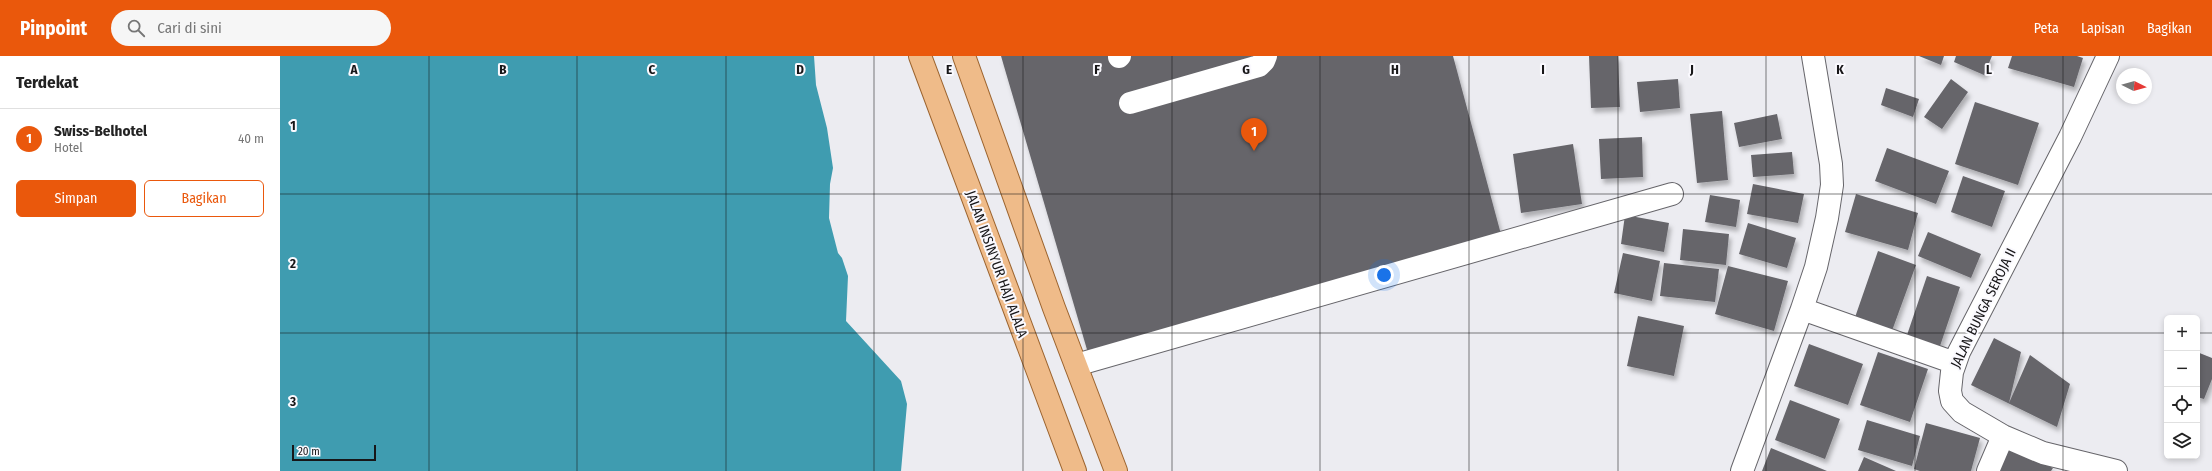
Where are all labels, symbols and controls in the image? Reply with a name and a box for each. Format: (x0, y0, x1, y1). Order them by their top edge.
search box (111, 10, 391, 46)
text: Pinpoint (20, 17, 87, 40)
icon: search (125, 17, 147, 39)
text: Cari di sini (157, 19, 222, 37)
text: Peta (2034, 20, 2059, 37)
text: Lapisan (2081, 20, 2125, 37)
text: Bagikan (2147, 20, 2192, 37)
text: A (349, 62, 358, 77)
text: B (499, 62, 507, 77)
text: C (649, 62, 656, 77)
text: D (796, 62, 804, 77)
text: E (946, 62, 952, 77)
text: F (1094, 62, 1100, 77)
text: G (1242, 62, 1250, 77)
text: H (1391, 62, 1399, 77)
text: I (1541, 62, 1545, 77)
text: J (1689, 62, 1694, 77)
text: K (1836, 62, 1844, 77)
text: L (1986, 62, 1992, 77)
north arrow (2116, 68, 2152, 104)
text: Terdekat (16, 72, 78, 93)
text: 1 (290, 118, 296, 133)
pin: 1 (1241, 118, 1267, 151)
text: Swiss-Belhotel (54, 122, 147, 140)
text: 1 (26, 131, 32, 146)
text: 40 m (238, 131, 264, 146)
text: Hotel (54, 140, 83, 155)
button: Simpan (16, 180, 136, 217)
button: Bagikan (144, 180, 264, 217)
street label: JALAN INSINYUR HAJI ALALA (962, 188, 1031, 341)
street label: JALAN BUNGA SEROJA II (1947, 246, 2020, 371)
text: 2 (289, 256, 296, 271)
your location (1374, 265, 1394, 285)
map controls (2164, 315, 2200, 459)
button: + (2164, 315, 2200, 351)
button: − (2164, 351, 2200, 387)
button: locate (2164, 387, 2200, 423)
text: 3 (289, 394, 296, 409)
button: layers (2164, 423, 2200, 459)
scale bar (292, 443, 376, 462)
text: 20 m (298, 445, 320, 458)

